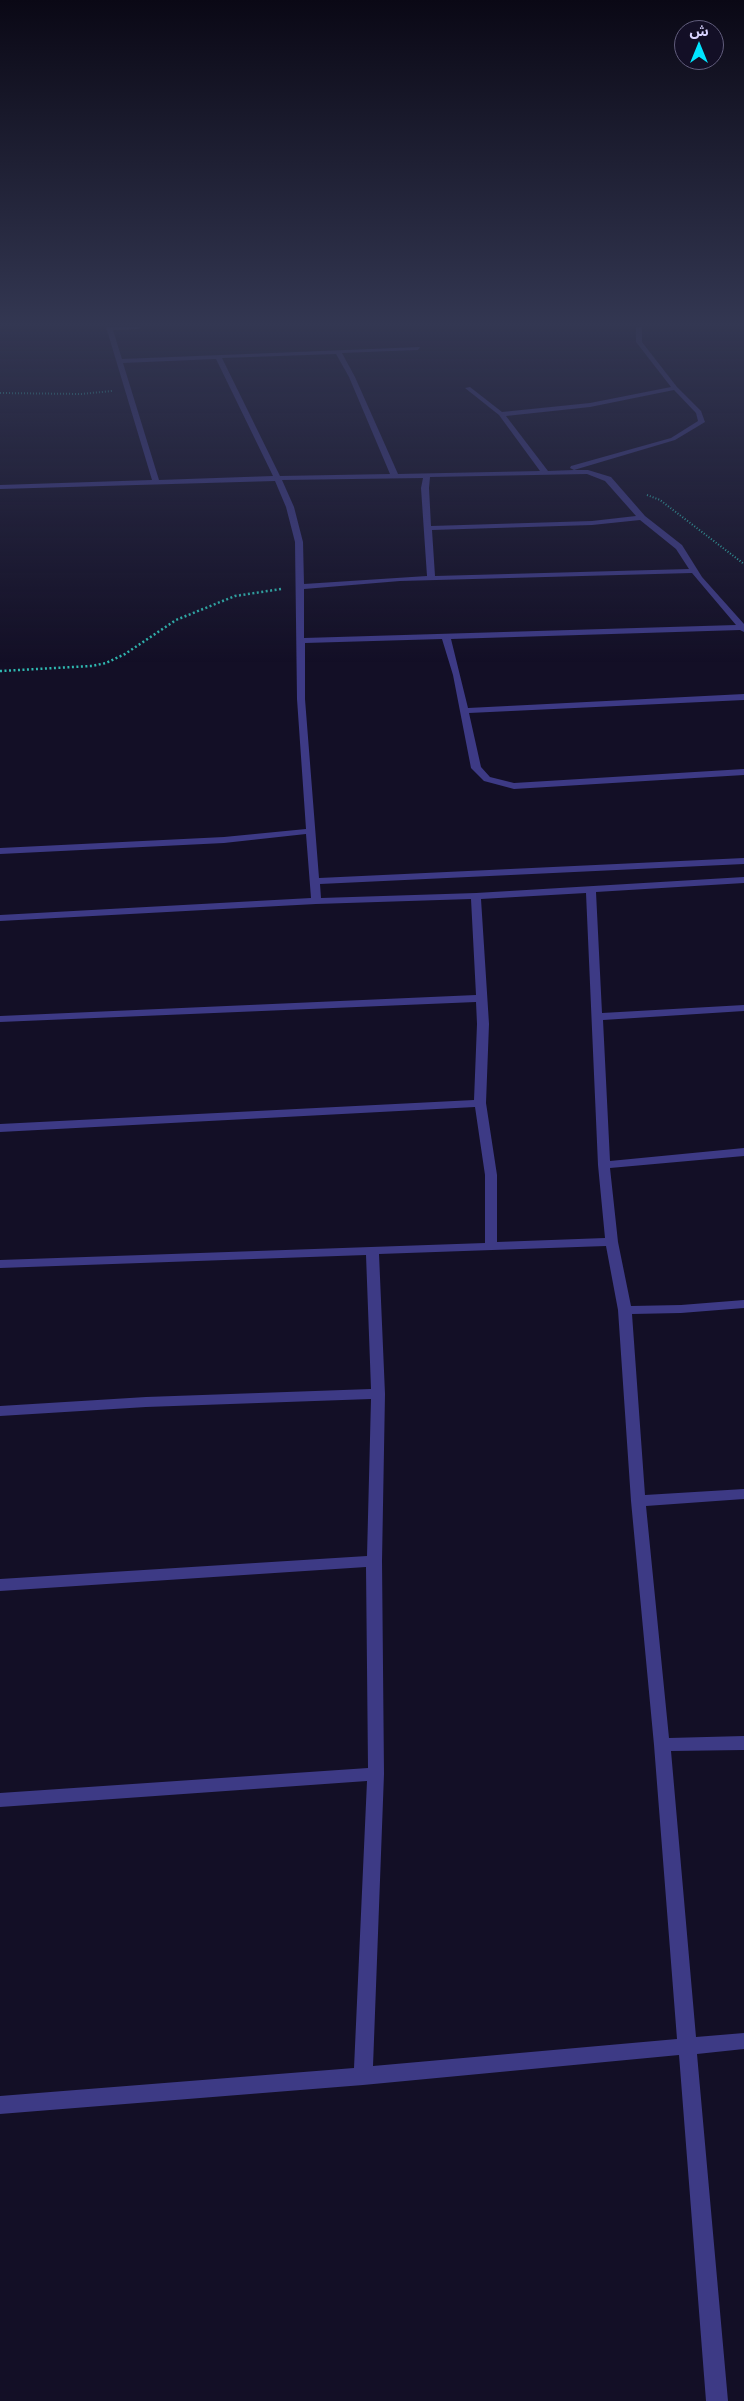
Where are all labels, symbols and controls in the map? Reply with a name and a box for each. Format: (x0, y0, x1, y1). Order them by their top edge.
north arrow (674, 20, 724, 70)
text: ش (689, 21, 709, 41)

